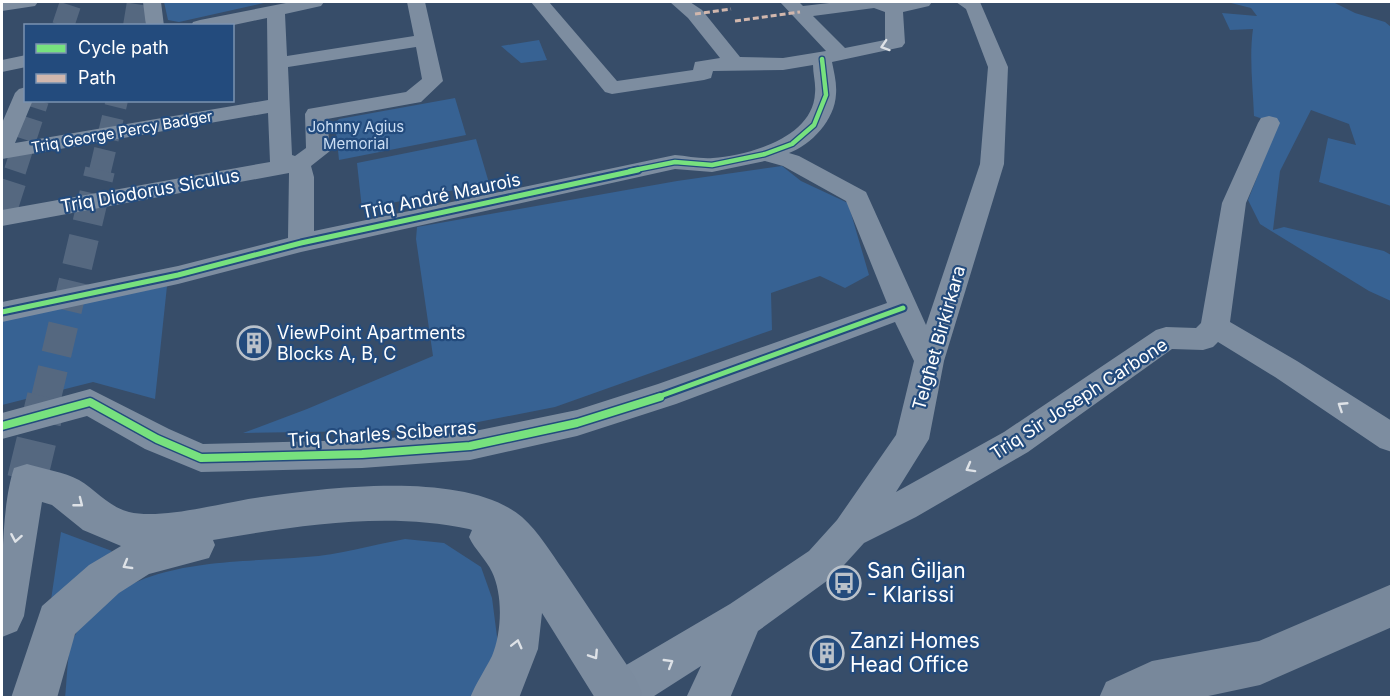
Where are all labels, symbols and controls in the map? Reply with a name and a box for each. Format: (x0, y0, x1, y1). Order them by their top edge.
legend (24, 24, 234, 102)
text: Cycle path (78, 37, 169, 58)
one-way arrow (880, 39, 891, 51)
text: Path (78, 67, 116, 88)
street label: Triq George Percy Badger (30, 106, 214, 157)
park label: Johnny Agius Memorial (308, 117, 404, 153)
street label: Triq Diodorus Siculus (59, 164, 241, 217)
street label: Triq André Maurois (359, 168, 522, 223)
street label: Telgħet Birkirkara (908, 263, 969, 413)
place label: ViewPoint Apartments Blocks A, B, C (277, 322, 466, 364)
building icon: ViewPoint Apartments Blocks A, B, C (236, 325, 272, 361)
street label: Triq Sir Joseph Carbone (986, 333, 1171, 464)
one-way arrow (1338, 402, 1349, 413)
street label: Triq Charles Sciberras (287, 416, 477, 451)
one-way arrow (966, 461, 976, 472)
one-way arrow (73, 496, 84, 507)
one-way arrow (10, 532, 23, 542)
place label: San Ġiljan - Klarissi (867, 557, 966, 607)
one-way arrow (123, 558, 133, 569)
bus stop icon: San Ġiljan - Klarissi (826, 565, 862, 601)
place label: Zanzi Homes Head Office (850, 628, 980, 677)
building icon: Zanzi Homes Head Office (809, 635, 845, 671)
one-way arrow (509, 639, 522, 649)
one-way arrow (587, 648, 598, 659)
one-way arrow (663, 658, 673, 670)

